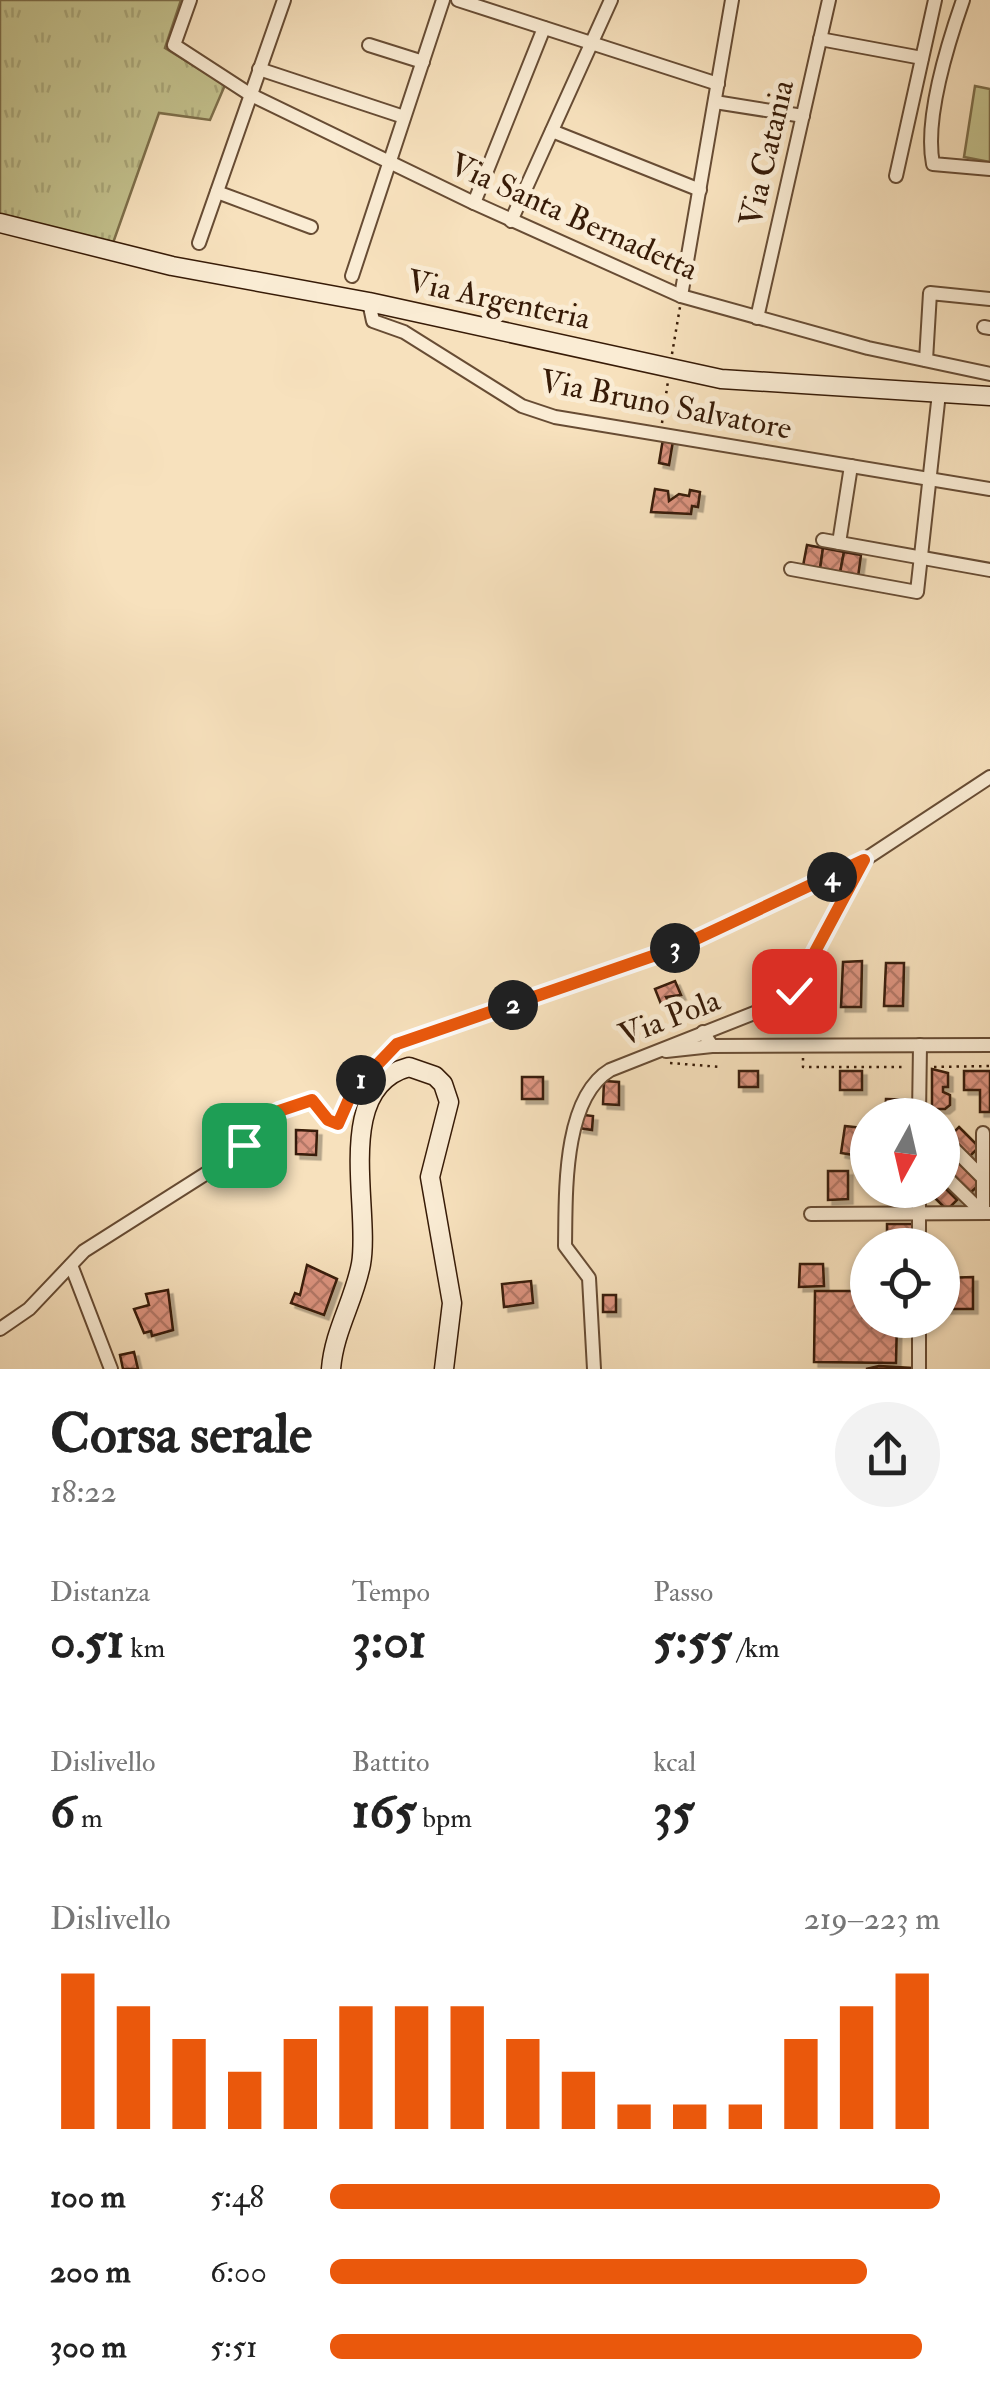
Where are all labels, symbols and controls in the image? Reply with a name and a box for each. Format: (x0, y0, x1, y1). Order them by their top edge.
street label: Via Catania (731, 75, 803, 230)
street label: Via Santa Bernadetta (443, 144, 705, 290)
street label: Via Argenteria (404, 261, 595, 339)
street label: Via Bruno Salvatore (537, 361, 795, 449)
pin: 4 (807, 852, 857, 902)
text: 4 (824, 859, 840, 894)
pin: 3 (650, 923, 700, 973)
text: 3 (670, 930, 680, 965)
pin (752, 949, 837, 1034)
icon: check (767, 964, 822, 1019)
pin: 2 (488, 980, 538, 1030)
street label: Via Pola (613, 980, 726, 1055)
text: 2 (506, 987, 520, 1022)
pin: 1 (336, 1055, 386, 1105)
text: 1 (356, 1062, 366, 1097)
north arrow (850, 1098, 960, 1208)
map controls (850, 1098, 960, 1338)
pin (202, 1103, 287, 1188)
icon: arrive (217, 1118, 272, 1173)
button: locate (850, 1228, 960, 1338)
text: Corsa serale (50, 1400, 312, 1469)
button: share (835, 1402, 940, 1507)
text: 18:22 (50, 1472, 117, 1512)
text: Distanza (50, 1575, 150, 1610)
text: Tempo (352, 1575, 430, 1610)
text: Passo (653, 1575, 713, 1610)
text: 0.51 (50, 1610, 124, 1673)
text: 3:01 (352, 1610, 426, 1673)
text: 5:55 (653, 1610, 732, 1673)
text: km (124, 1631, 165, 1666)
text: /km (732, 1631, 780, 1666)
text: Dislivello (50, 1745, 156, 1780)
text: Battito (352, 1745, 429, 1780)
text: kcal (653, 1745, 696, 1780)
text: 6 (50, 1780, 75, 1843)
text: 165 (352, 1780, 416, 1843)
text: 35 (653, 1780, 695, 1843)
text: m (75, 1801, 103, 1836)
text: bpm (416, 1801, 472, 1836)
text: Dislivello (50, 1899, 171, 1939)
text: 219–223 m (804, 1899, 940, 1939)
text: 100 m (50, 2177, 126, 2217)
text: 5:48 (210, 2177, 264, 2217)
text: 200 m (50, 2252, 131, 2292)
text: 6:00 (210, 2252, 267, 2292)
text: 300 m (50, 2327, 127, 2367)
text: 5:51 (210, 2327, 257, 2367)

